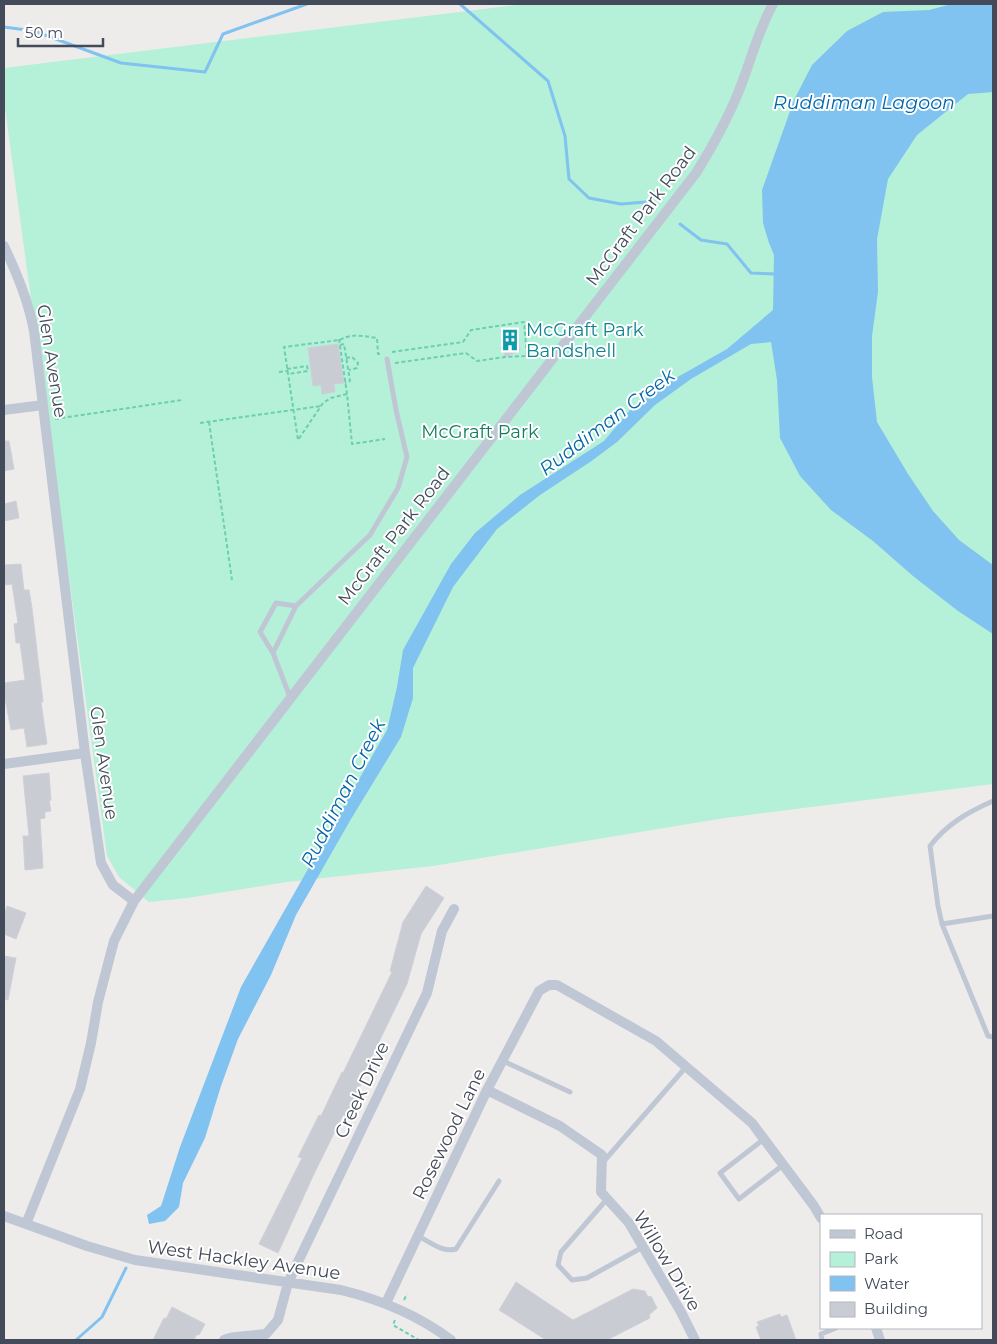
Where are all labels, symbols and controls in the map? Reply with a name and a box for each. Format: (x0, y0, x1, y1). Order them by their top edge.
scale bar (18, 15, 102, 47)
text: 50 m (25, 23, 63, 42)
water label: Ruddiman Lagoon (773, 91, 955, 114)
street label: McGraft Park Road (581, 142, 701, 290)
street label: Glen Avenue (32, 303, 72, 419)
place label: McGraft Park Bandshell (526, 319, 644, 362)
building icon: McGraft Park Bandshell (497, 327, 523, 353)
water label: Ruddiman Creek (535, 363, 680, 480)
park label: McGraft Park (421, 421, 539, 443)
street label: McGraft Park Road (333, 462, 455, 610)
street label: Glen Avenue (85, 705, 123, 821)
water label: Ruddiman Creek (296, 714, 391, 871)
street label: Creek Drive (330, 1038, 394, 1142)
street label: Rosewood Lane (408, 1065, 490, 1203)
street label: Willow Drive (628, 1207, 706, 1315)
legend (820, 1214, 982, 1329)
text: Road (864, 1224, 903, 1243)
street label: West Hackley Avenue (146, 1236, 342, 1284)
text: Park (864, 1249, 898, 1268)
text: Water (864, 1274, 910, 1293)
text: Building (864, 1299, 928, 1318)

